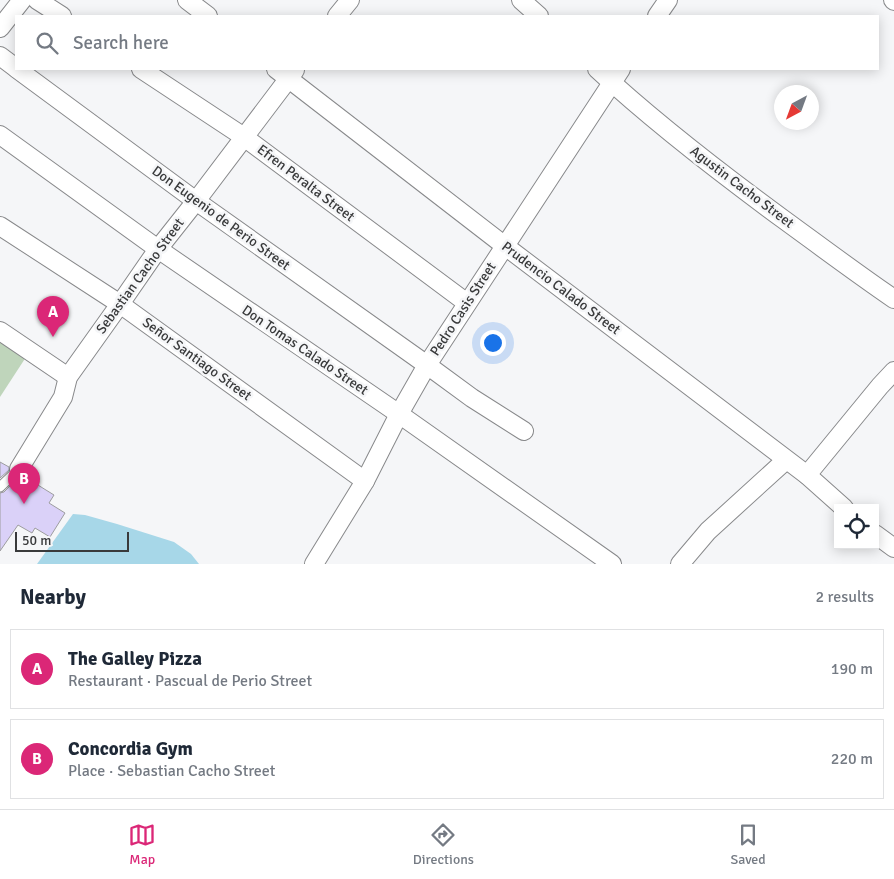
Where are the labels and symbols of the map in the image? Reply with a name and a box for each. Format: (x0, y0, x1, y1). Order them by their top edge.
north arrow (774, 85, 819, 130)
street label: Efren Peralta Street (254, 141, 358, 225)
street label: Agustin Cacho Street (687, 142, 797, 232)
street label: Don Eugenio de Perio Street (149, 162, 294, 274)
street label: Sebastian Cacho Street (92, 215, 188, 337)
street label: Prudencio Calado Street (498, 238, 624, 338)
street label: Pedro Casis Street (426, 259, 500, 359)
pin: A (37, 296, 69, 337)
street label: Don Tomas Calado Street (239, 301, 371, 399)
street label: Señor Santiago Street (139, 314, 255, 404)
your location (480, 330, 506, 356)
pin: B (8, 463, 40, 504)
scale bar (15, 529, 129, 552)

